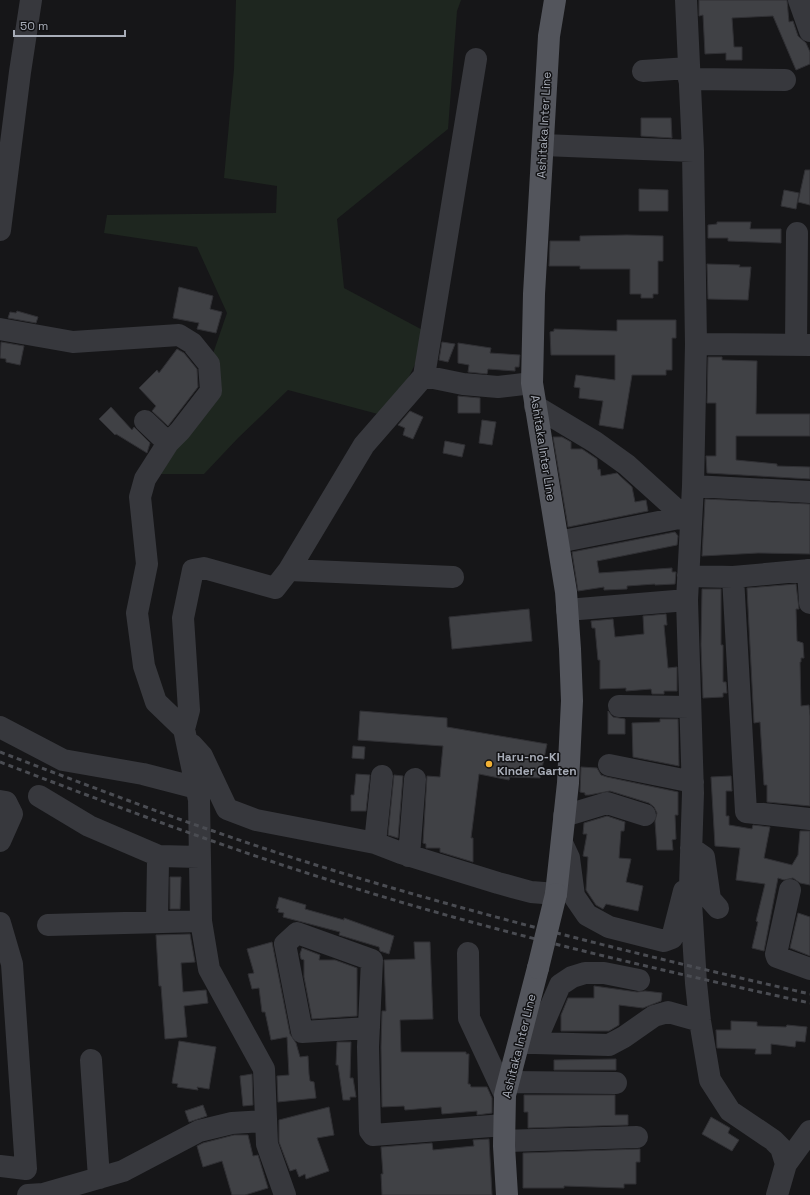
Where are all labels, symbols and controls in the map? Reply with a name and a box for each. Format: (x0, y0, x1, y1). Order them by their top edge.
scale bar (14, 12, 125, 38)
text: 50 m (20, 18, 48, 34)
street label: Ashitaka Inter Line (533, 71, 555, 179)
street label: Ashitaka Inter Line (527, 394, 559, 502)
place label: Haru-no-Ki Kinder Garten (497, 749, 577, 779)
marker: Haru-no-Ki Kinder Garten (484, 759, 494, 769)
street label: Ashitaka Inter Line (498, 992, 540, 1100)

